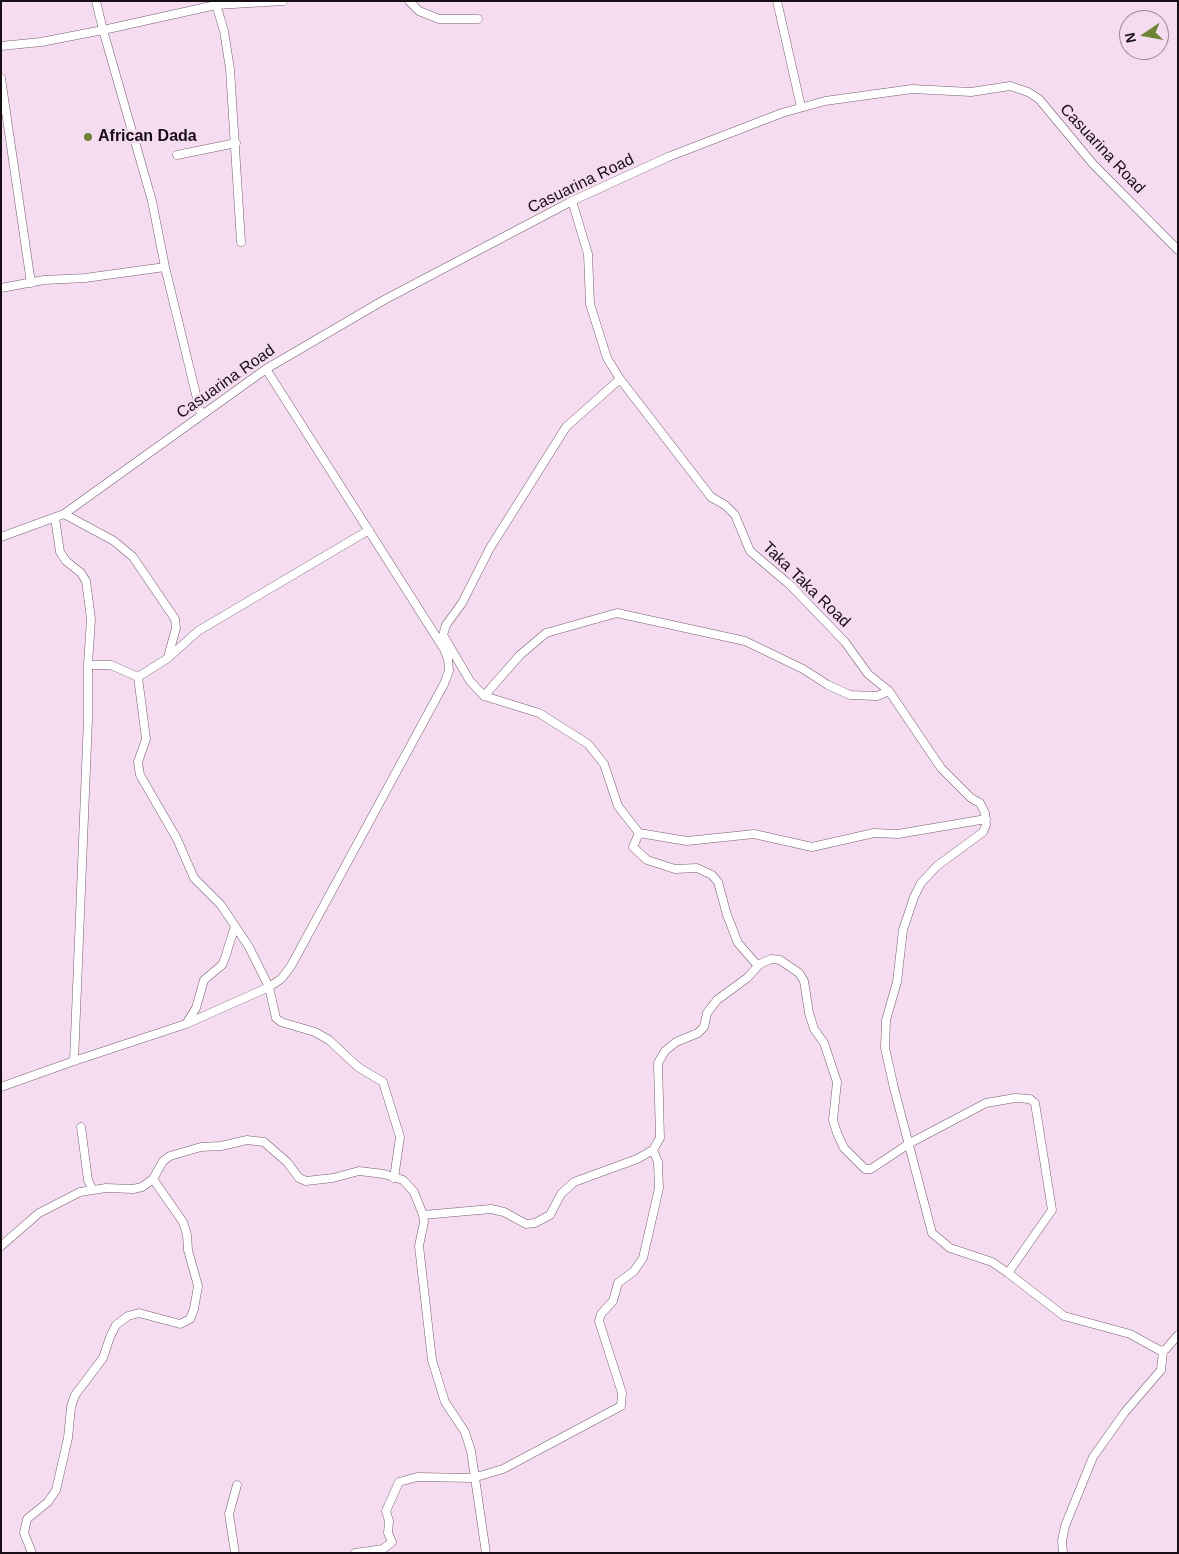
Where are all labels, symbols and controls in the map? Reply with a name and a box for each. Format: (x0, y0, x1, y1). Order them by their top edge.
north arrow (1119, 10, 1169, 60)
text: N (1121, 31, 1139, 45)
street label: Casuarina Road (1056, 100, 1148, 198)
place label: African Dada (98, 127, 197, 147)
marker: African Dada (82, 131, 94, 143)
street label: Casuarina Road (525, 150, 637, 218)
street label: Casuarina Road (173, 341, 279, 423)
street label: Taka Taka Road (758, 538, 854, 632)

